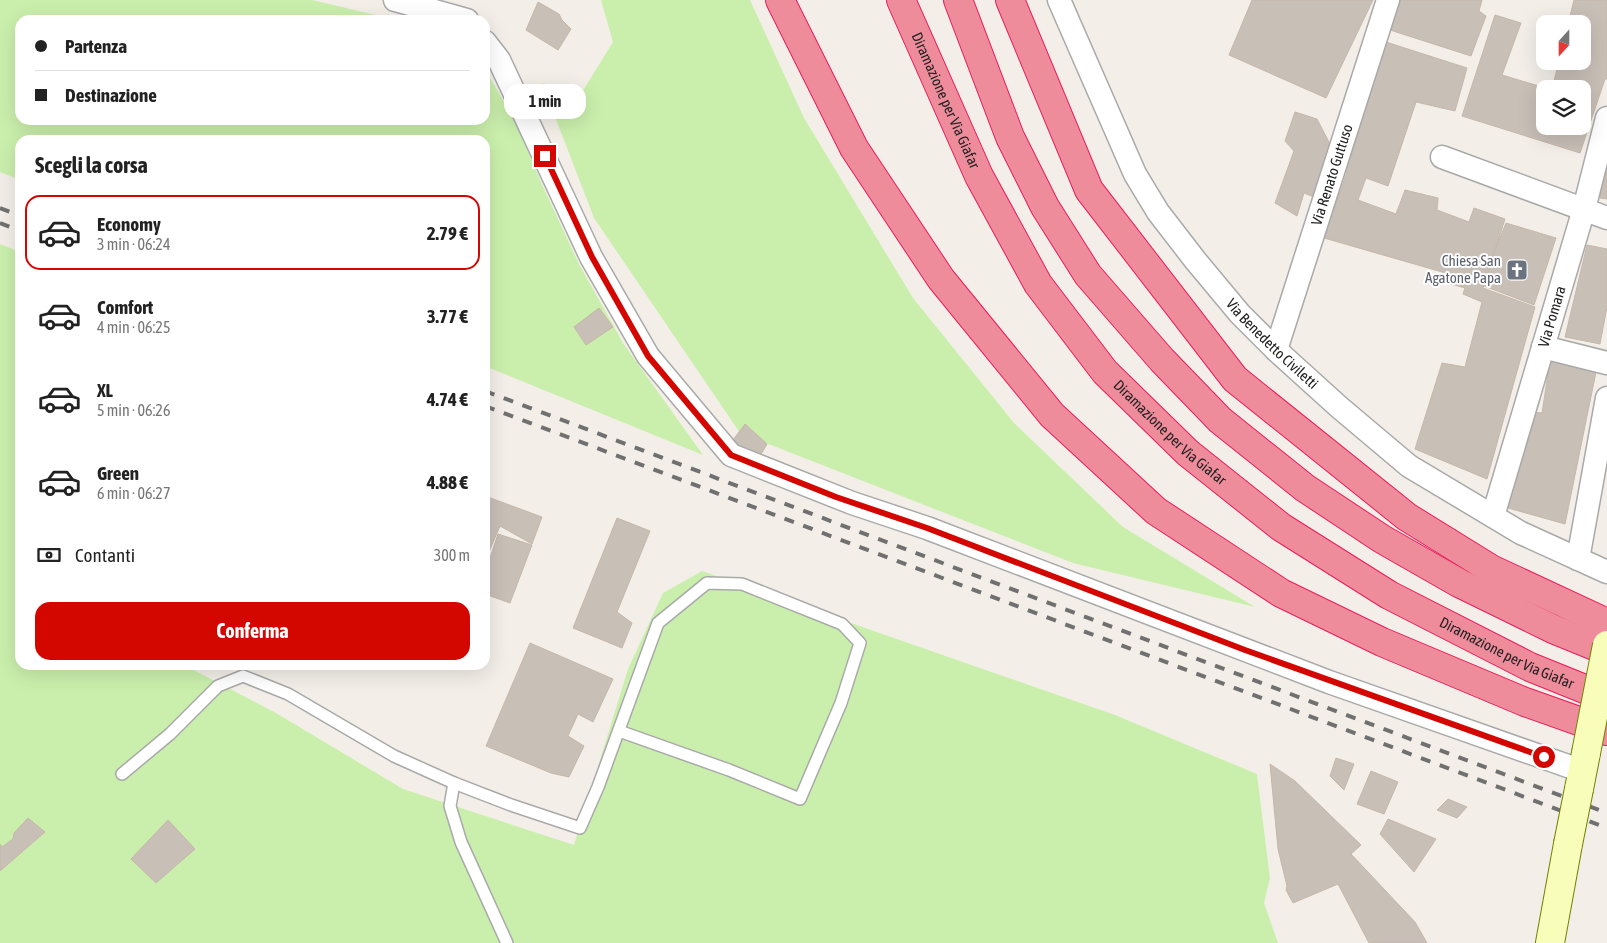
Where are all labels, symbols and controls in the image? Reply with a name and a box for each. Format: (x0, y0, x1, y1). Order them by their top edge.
north arrow (1536, 15, 1591, 70)
map controls (1536, 15, 1591, 135)
street label: Diramazione per Via Giafar (908, 30, 984, 172)
text: Partenza (65, 35, 127, 57)
button: layers (1536, 80, 1591, 135)
text: Destinazione (65, 84, 157, 106)
callout: 1 min (504, 84, 586, 118)
text: 1 min (529, 92, 561, 110)
street label: Via Renato Guttuso (1307, 122, 1356, 227)
route end (534, 145, 556, 167)
text: Scegli la corsa (35, 152, 148, 178)
icon: car (37, 210, 82, 255)
text: Economy (97, 213, 161, 235)
text: 2.79 € (427, 222, 468, 244)
text: 3 min · 06:24 (97, 235, 170, 253)
place label: Chiesa San Agatone Papa (1425, 252, 1501, 286)
church icon: Chiesa San Agatone Papa (1505, 258, 1529, 282)
street label: Via Pomara (1535, 284, 1569, 349)
icon: car (37, 293, 82, 338)
street label: Via Benedetto Civiletti (1223, 295, 1322, 392)
text: Comfort (97, 296, 153, 318)
text: 3.77 € (427, 305, 468, 327)
text: 4 min · 06:25 (97, 318, 170, 336)
icon: car (37, 376, 82, 421)
street label: Diramazione per Via Giafar (1110, 376, 1230, 489)
text: XL (97, 379, 113, 401)
text: 4.74 € (427, 388, 468, 410)
text: 5 min · 06:26 (97, 401, 170, 419)
icon: car (37, 459, 82, 504)
text: Green (97, 462, 139, 484)
text: 4.88 € (427, 471, 468, 493)
text: 6 min · 06:27 (97, 484, 170, 502)
icon: cash (35, 541, 63, 569)
text: Contanti (75, 544, 135, 566)
text: 300 m (434, 546, 470, 564)
button: Conferma (35, 602, 470, 660)
street label: Diramazione per Via Giafar (1437, 613, 1577, 692)
route start (1533, 746, 1555, 768)

